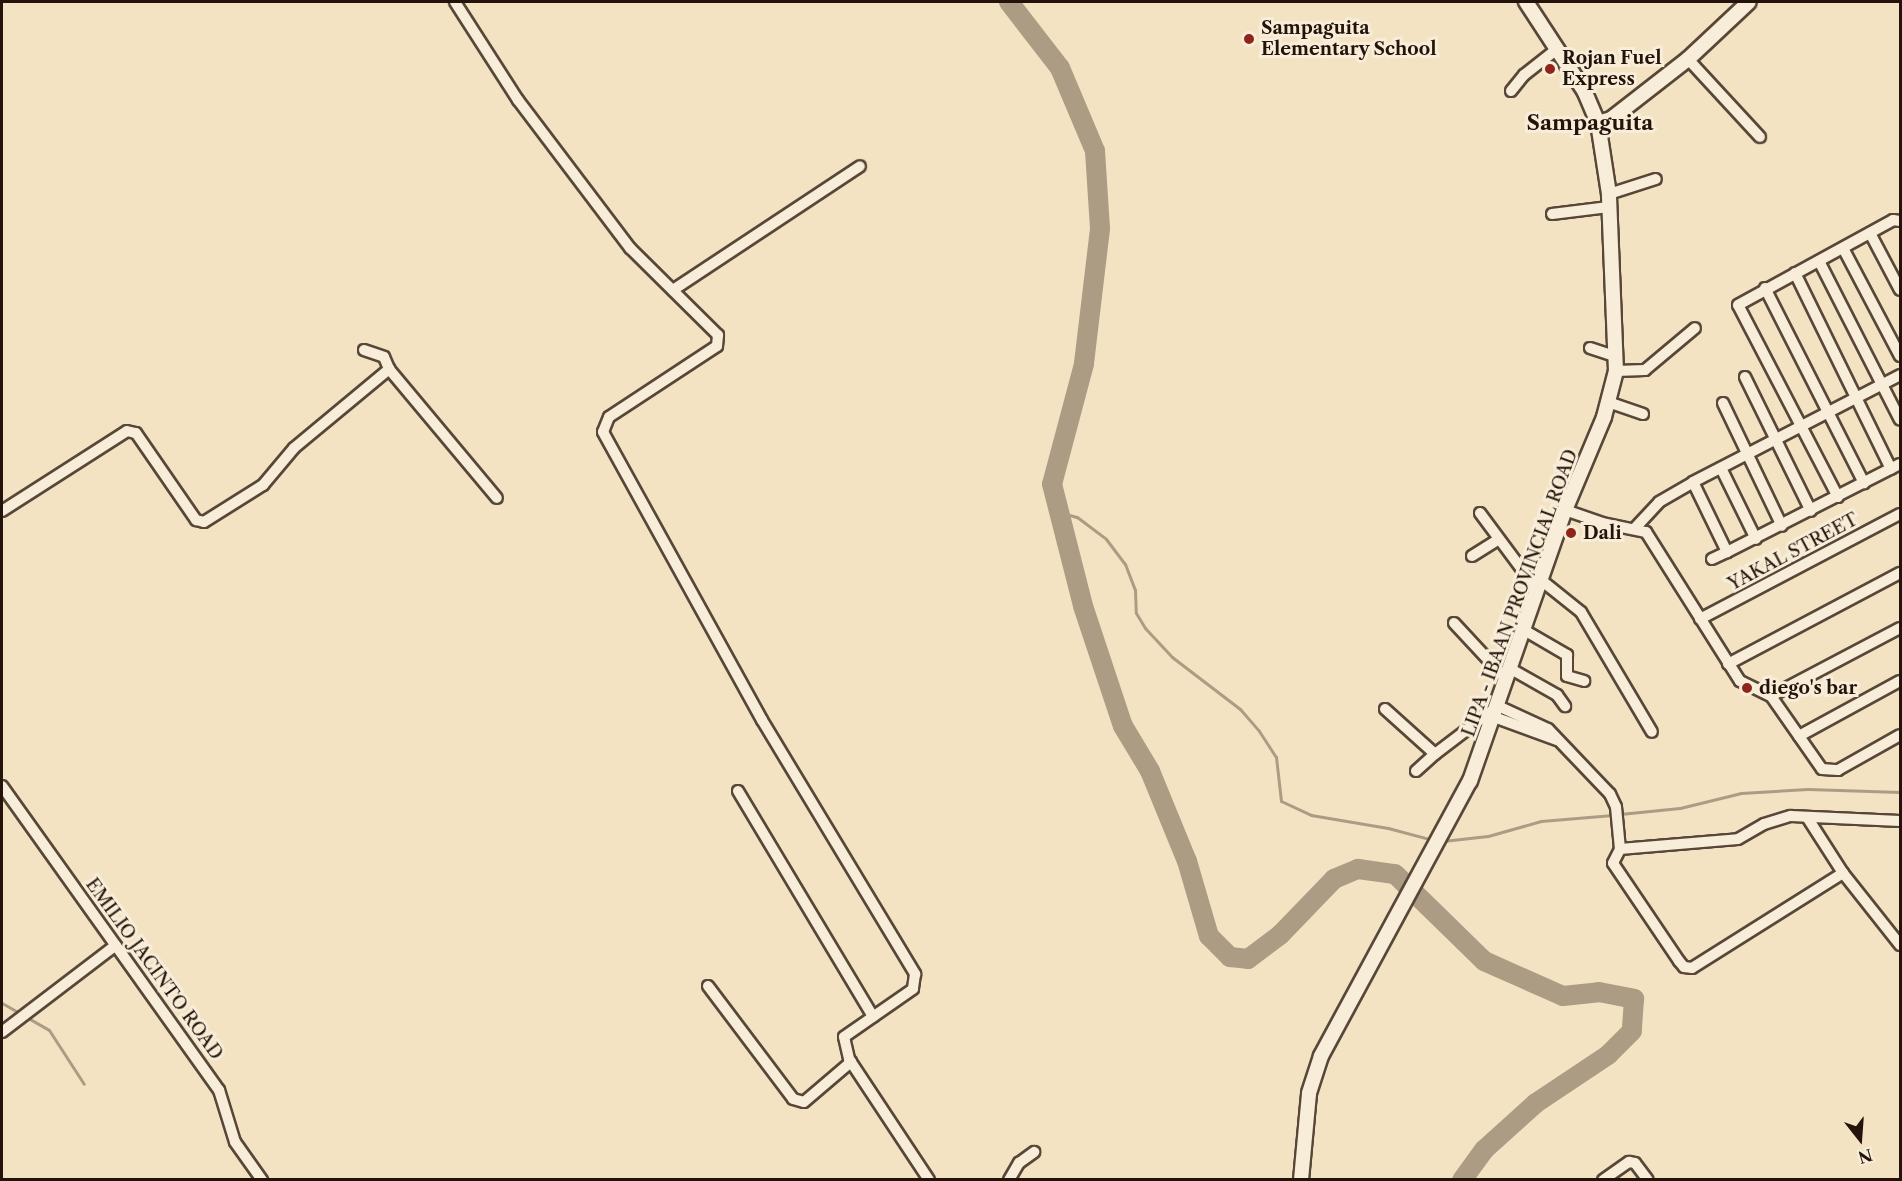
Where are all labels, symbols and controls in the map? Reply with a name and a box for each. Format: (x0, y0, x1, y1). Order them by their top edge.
place label: Sampaguita Elementary School (1261, 18, 1437, 60)
marker: Sampaguita Elementary School (1242, 32, 1256, 46)
place label: Rojan Fuel Express (1562, 48, 1662, 90)
marker: Rojan Fuel Express (1543, 62, 1557, 76)
district label: Sampaguita (1527, 110, 1653, 136)
street label: LIPA - IBAAN PROVINCIAL ROAD (1458, 446, 1582, 740)
street label: YAKAL STREET (1724, 509, 1862, 595)
place label: Dali (1583, 522, 1622, 544)
marker: Dali (1564, 526, 1578, 540)
place label: diego's bar (1759, 677, 1857, 699)
marker: diego's bar (1740, 681, 1754, 695)
street label: EMILIO JACINTO ROAD (81, 874, 227, 1064)
north arrow (1830, 1109, 1890, 1169)
text: N (1856, 1145, 1875, 1168)

